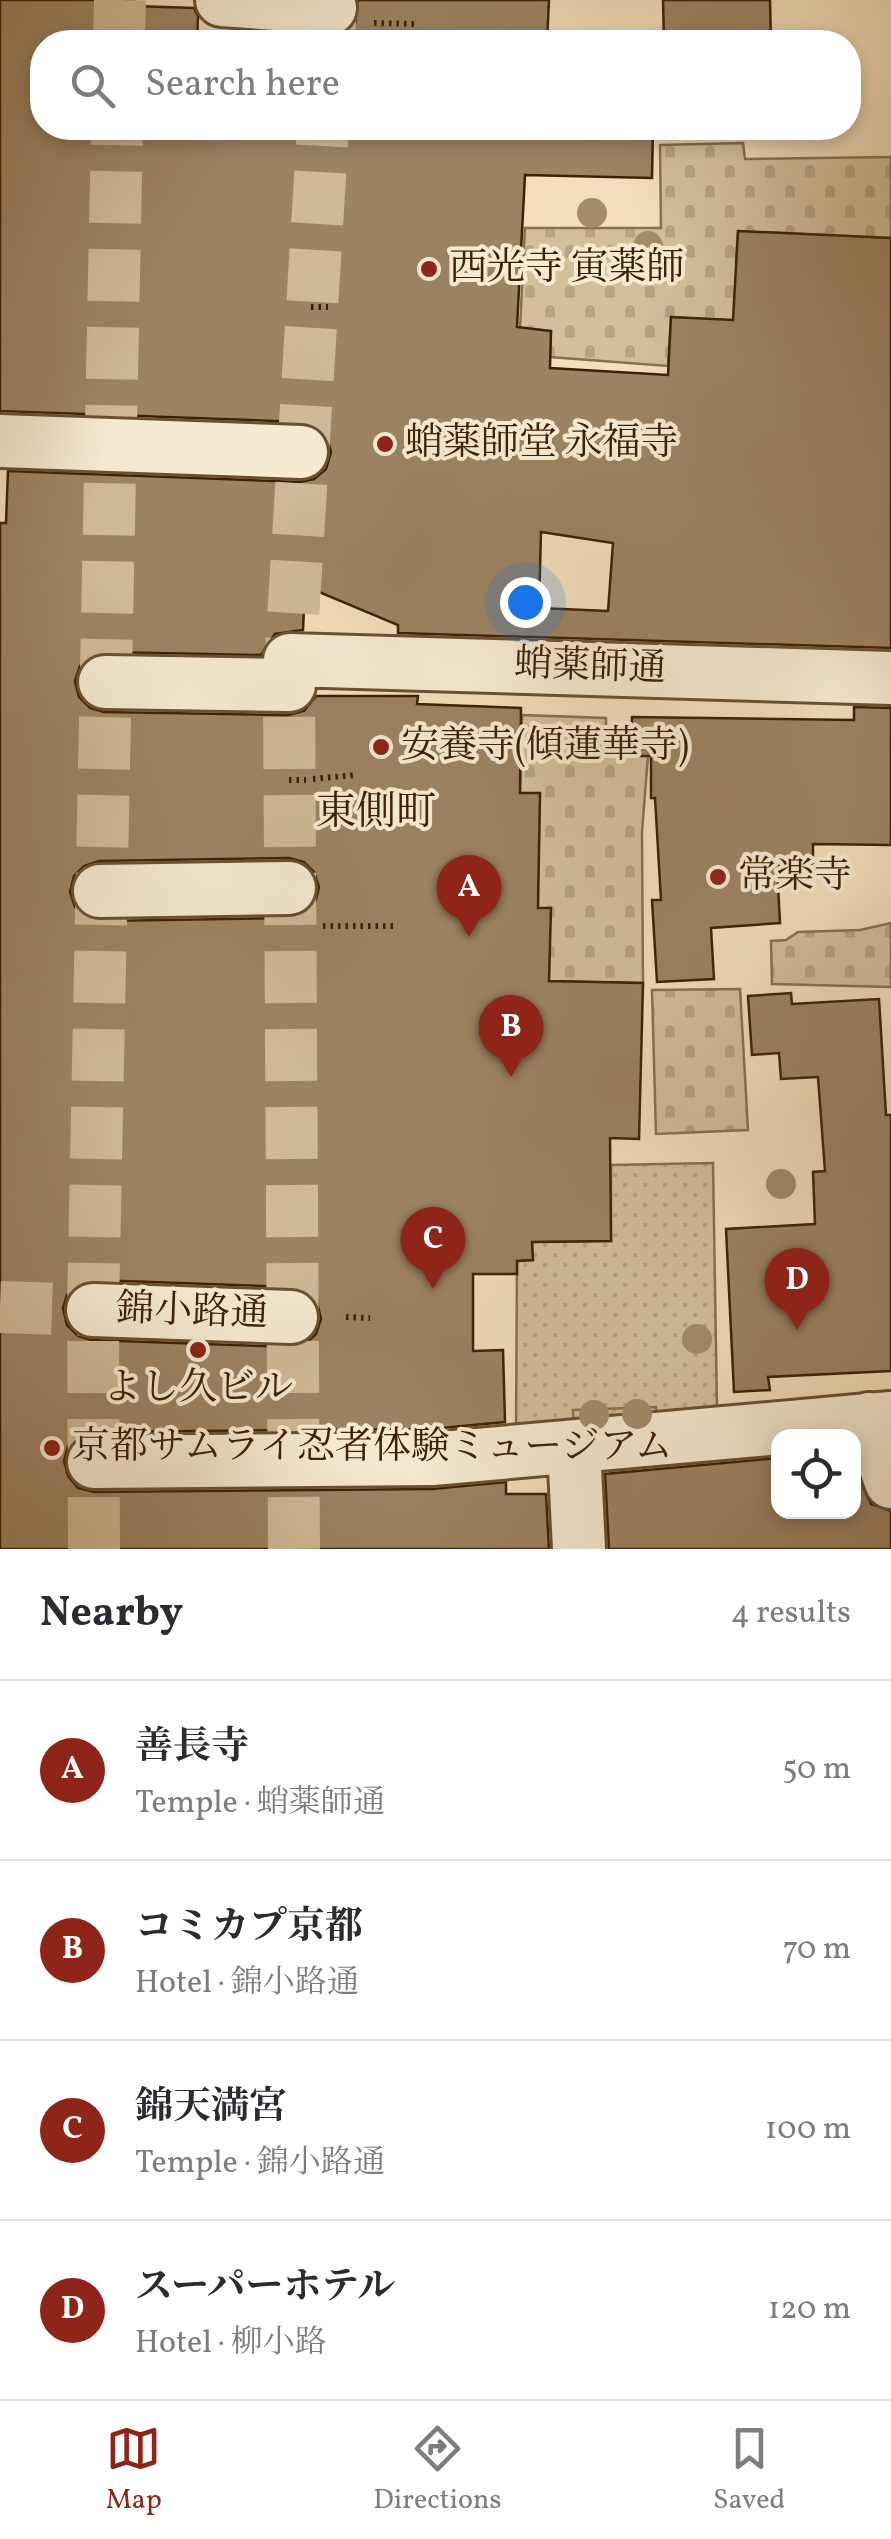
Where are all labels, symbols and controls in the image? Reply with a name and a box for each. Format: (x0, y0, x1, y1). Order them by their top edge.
search box (30, 30, 861, 140)
icon: search (65, 58, 120, 113)
text: Search here (145, 59, 340, 112)
place label: 西光寺 寅薬師 (449, 243, 685, 296)
marker: 西光寺 寅薬師 (418, 258, 440, 280)
place label: 蛸薬師堂 永福寺 (405, 418, 679, 471)
marker: 蛸薬師堂 永福寺 (374, 433, 396, 455)
your location (500, 577, 551, 628)
street label: 蛸薬師通 (513, 639, 667, 697)
place label: 安養寺(傾蓮華寺) (401, 721, 689, 774)
marker: 安養寺(傾蓮華寺) (370, 736, 392, 758)
district label: 東側町 (316, 786, 436, 842)
place label: 常楽寺 (738, 851, 852, 904)
pin: A (436, 854, 502, 937)
marker: 常楽寺 (707, 866, 729, 888)
pin: B (478, 994, 544, 1077)
pin: C (400, 1206, 466, 1289)
pin: D (764, 1248, 830, 1330)
street label: 錦小路通 (115, 1284, 269, 1342)
marker: よし久ビル (187, 1339, 209, 1361)
place label: よし久ビル (103, 1363, 293, 1416)
place label: 京都サムライ忍者体験ミュージアム (72, 1422, 673, 1475)
map controls (771, 1429, 861, 1519)
button: locate (771, 1429, 861, 1519)
marker: 京都サムライ忍者体験ミュージアム (41, 1437, 63, 1459)
text: Nearby (40, 1585, 183, 1644)
text: 4 results (731, 1592, 851, 1636)
text: 善長寺 (135, 1722, 249, 1775)
text: A (61, 1748, 84, 1792)
text: 50 m (782, 1748, 851, 1792)
text: Temple · 蛸薬師通 (135, 1782, 385, 1826)
text: コミカプ京都 (135, 1902, 363, 1955)
text: B (62, 1928, 83, 1972)
text: 70 m (783, 1928, 851, 1972)
text: Hotel · 錦小路通 (135, 1962, 359, 2006)
text: 錦天満宮 (135, 2082, 287, 2135)
text: C (62, 2108, 83, 2152)
text: 100 m (765, 2108, 851, 2152)
text: Temple · 錦小路通 (135, 2142, 385, 2186)
text: スーパーホテル (135, 2262, 395, 2315)
text: D (61, 2288, 84, 2332)
text: 120 m (768, 2288, 851, 2332)
text: Hotel · 柳小路 (135, 2322, 327, 2366)
tab: Map (106, 2421, 162, 2520)
tab: Directions (373, 2421, 502, 2520)
tab: Saved (713, 2421, 785, 2520)

